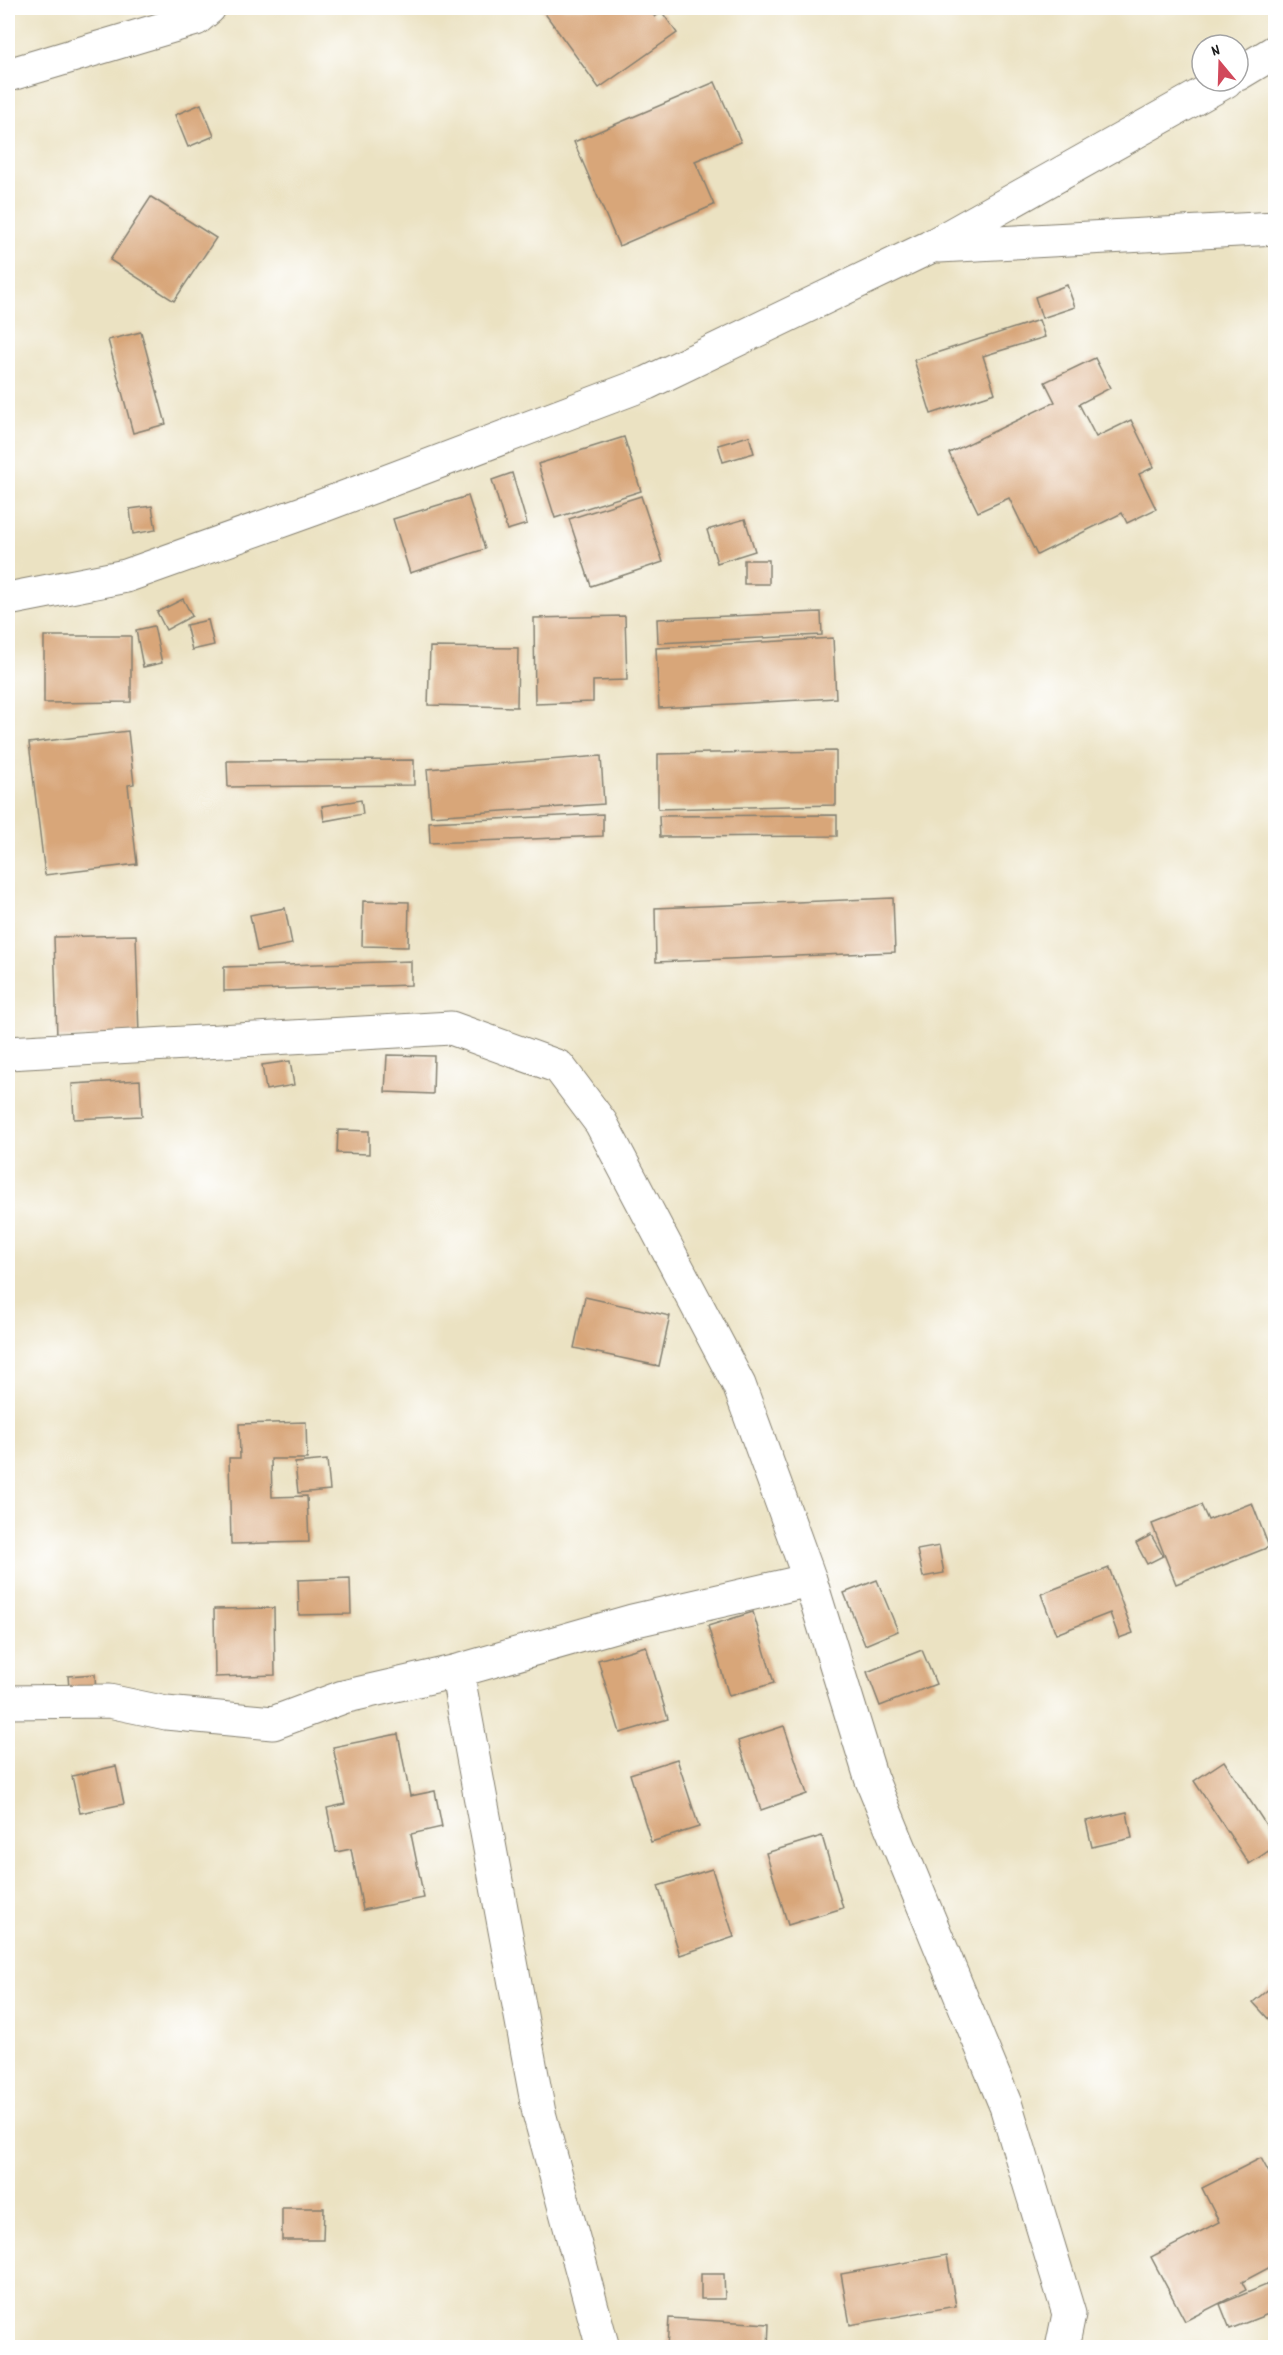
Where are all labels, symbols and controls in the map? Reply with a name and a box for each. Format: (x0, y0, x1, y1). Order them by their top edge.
north arrow (1190, 33, 1250, 93)
text: N (1208, 39, 1224, 63)

